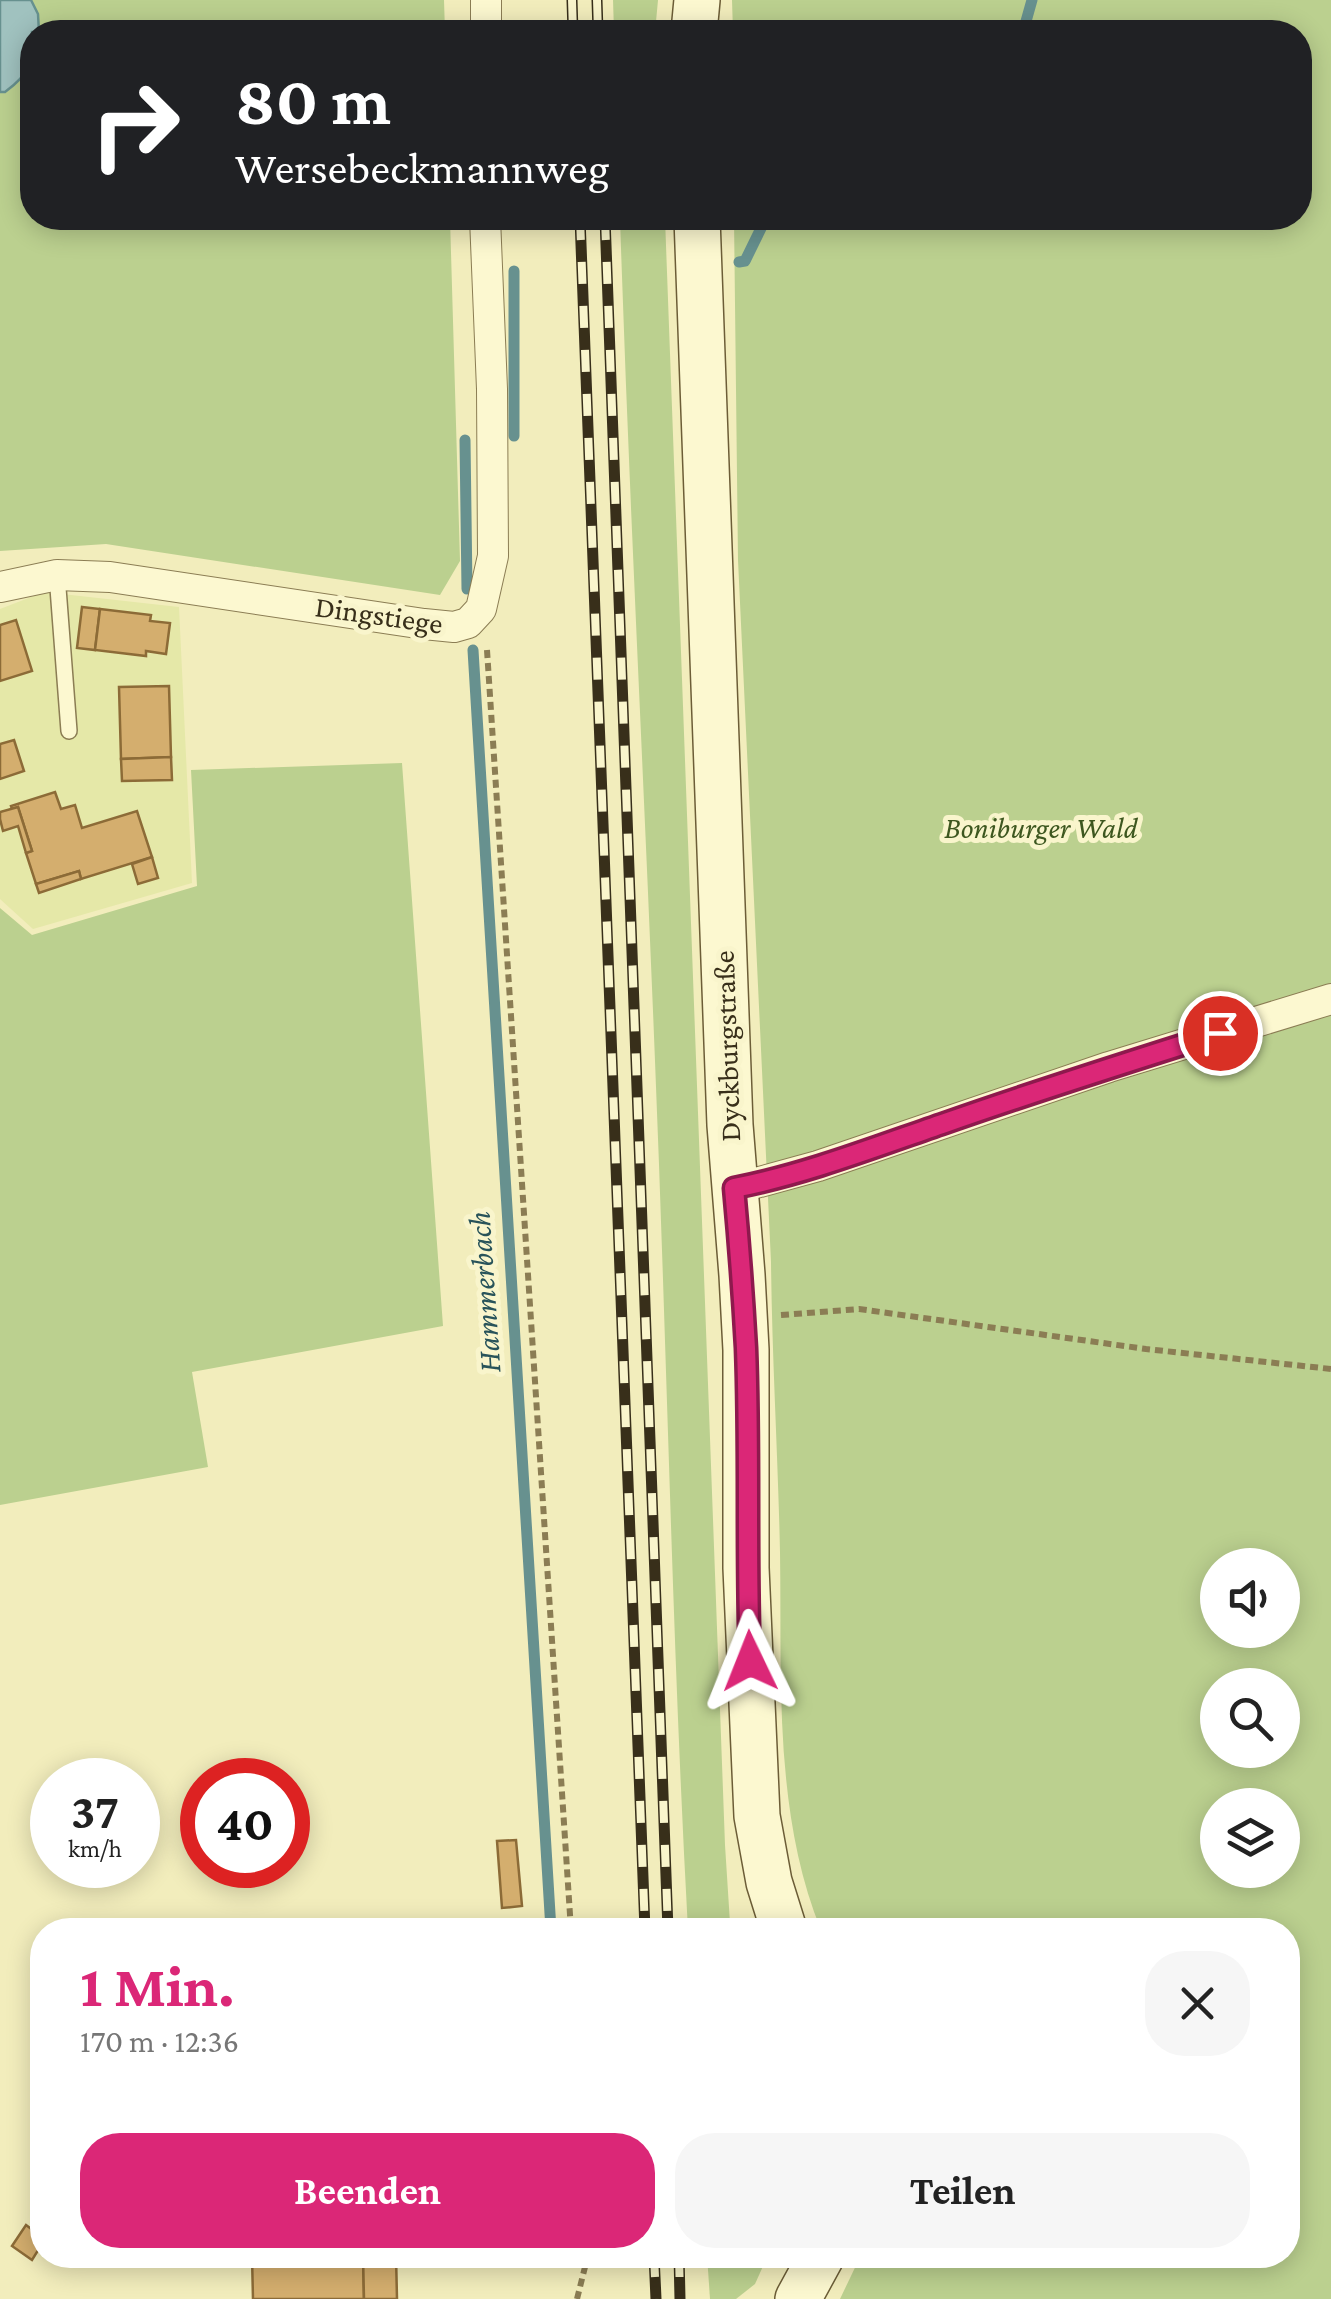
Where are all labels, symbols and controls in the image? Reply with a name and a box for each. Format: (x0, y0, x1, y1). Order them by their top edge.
icon: right (70, 60, 200, 190)
text: 80 m (235, 61, 391, 139)
text: Wersebeckmannweg (235, 143, 609, 193)
street label: Dingstiege (313, 589, 445, 641)
park label: Boniburger Wald (944, 811, 1139, 845)
street label: Dyckburgstraße (707, 950, 747, 1142)
pin (1178, 991, 1263, 1076)
icon: arrive (1193, 1006, 1248, 1061)
water label: Hammerbach (460, 1210, 508, 1374)
map controls (1200, 1548, 1300, 1888)
button: sound (1200, 1548, 1300, 1648)
position arrow (698, 1609, 802, 1713)
button: search (1200, 1668, 1300, 1768)
speed limit sign: 40 (180, 1758, 310, 1888)
text: 37 (71, 1783, 119, 1839)
button: layers (1200, 1788, 1300, 1888)
text: km/h (68, 1835, 122, 1862)
button: close (1145, 1951, 1250, 2056)
text: 1 Min. (80, 1952, 235, 2019)
text: 170 m · 12:36 (80, 2023, 239, 2059)
button: Beenden (80, 2133, 655, 2248)
button: Teilen (675, 2133, 1250, 2248)

